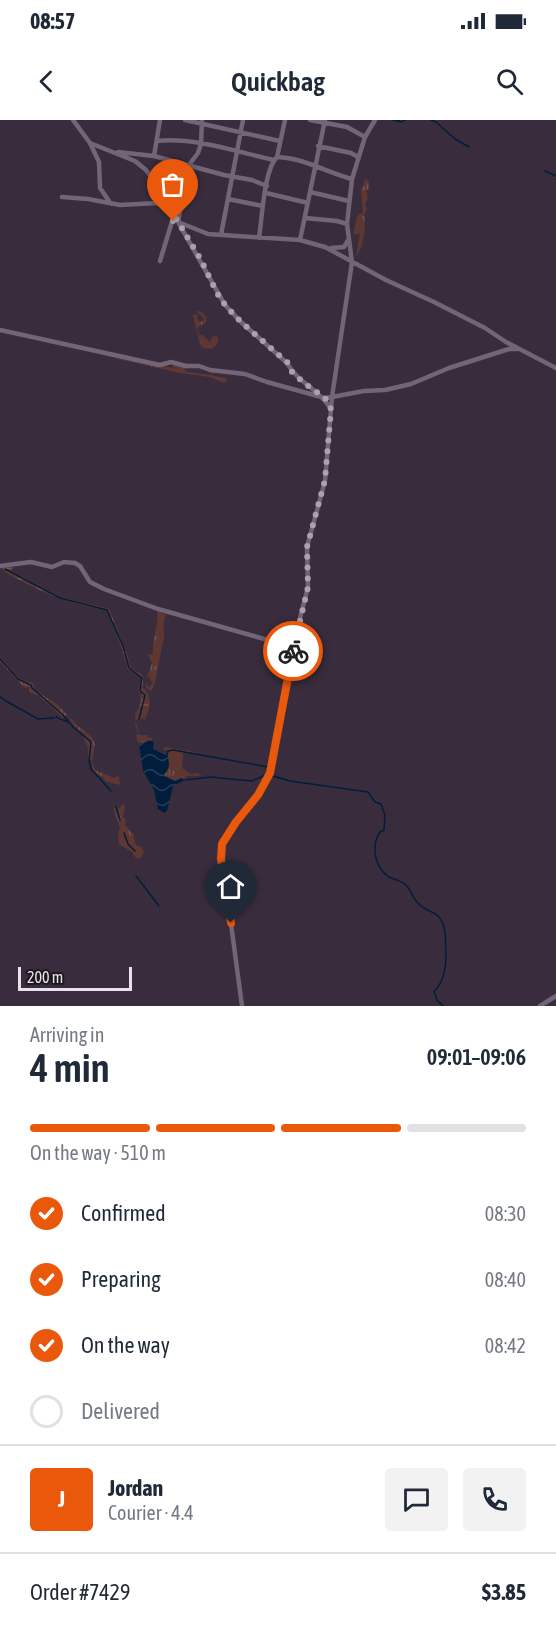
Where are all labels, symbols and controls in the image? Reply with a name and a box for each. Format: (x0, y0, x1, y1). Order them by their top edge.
text: 08:57 (30, 8, 75, 34)
icon: back (30, 65, 63, 98)
icon: search (493, 65, 526, 98)
text: Quickbag (231, 66, 325, 97)
pin (147, 159, 198, 221)
icon: bag (156, 168, 189, 201)
courier (263, 621, 323, 681)
icon: bike (277, 635, 310, 668)
pin (205, 861, 256, 923)
icon: home (214, 870, 247, 903)
scale bar (18, 964, 132, 992)
text: 200 m (27, 968, 63, 986)
text: Arriving in (30, 1023, 104, 1046)
text: 09:01–09:06 (427, 1044, 526, 1070)
text: 4 min (30, 1046, 110, 1090)
text: On the way · 510 m (30, 1141, 166, 1164)
icon: check (30, 1197, 63, 1230)
text: Confirmed (81, 1200, 166, 1226)
text: 08:30 (485, 1202, 526, 1225)
icon: check (30, 1263, 63, 1296)
text: Preparing (81, 1266, 161, 1292)
text: 08:40 (485, 1268, 526, 1291)
icon: check (30, 1329, 63, 1362)
text: On the way (81, 1332, 170, 1358)
text: 08:42 (485, 1334, 526, 1357)
text: Delivered (81, 1398, 160, 1424)
button: chat (385, 1468, 448, 1531)
button: phone (463, 1468, 526, 1531)
text: Jordan (108, 1475, 163, 1501)
text: J (58, 1486, 65, 1512)
text: Courier · 4.4 (108, 1501, 194, 1524)
text: Order #7429 (30, 1579, 130, 1605)
text: $3.85 (482, 1579, 526, 1605)

